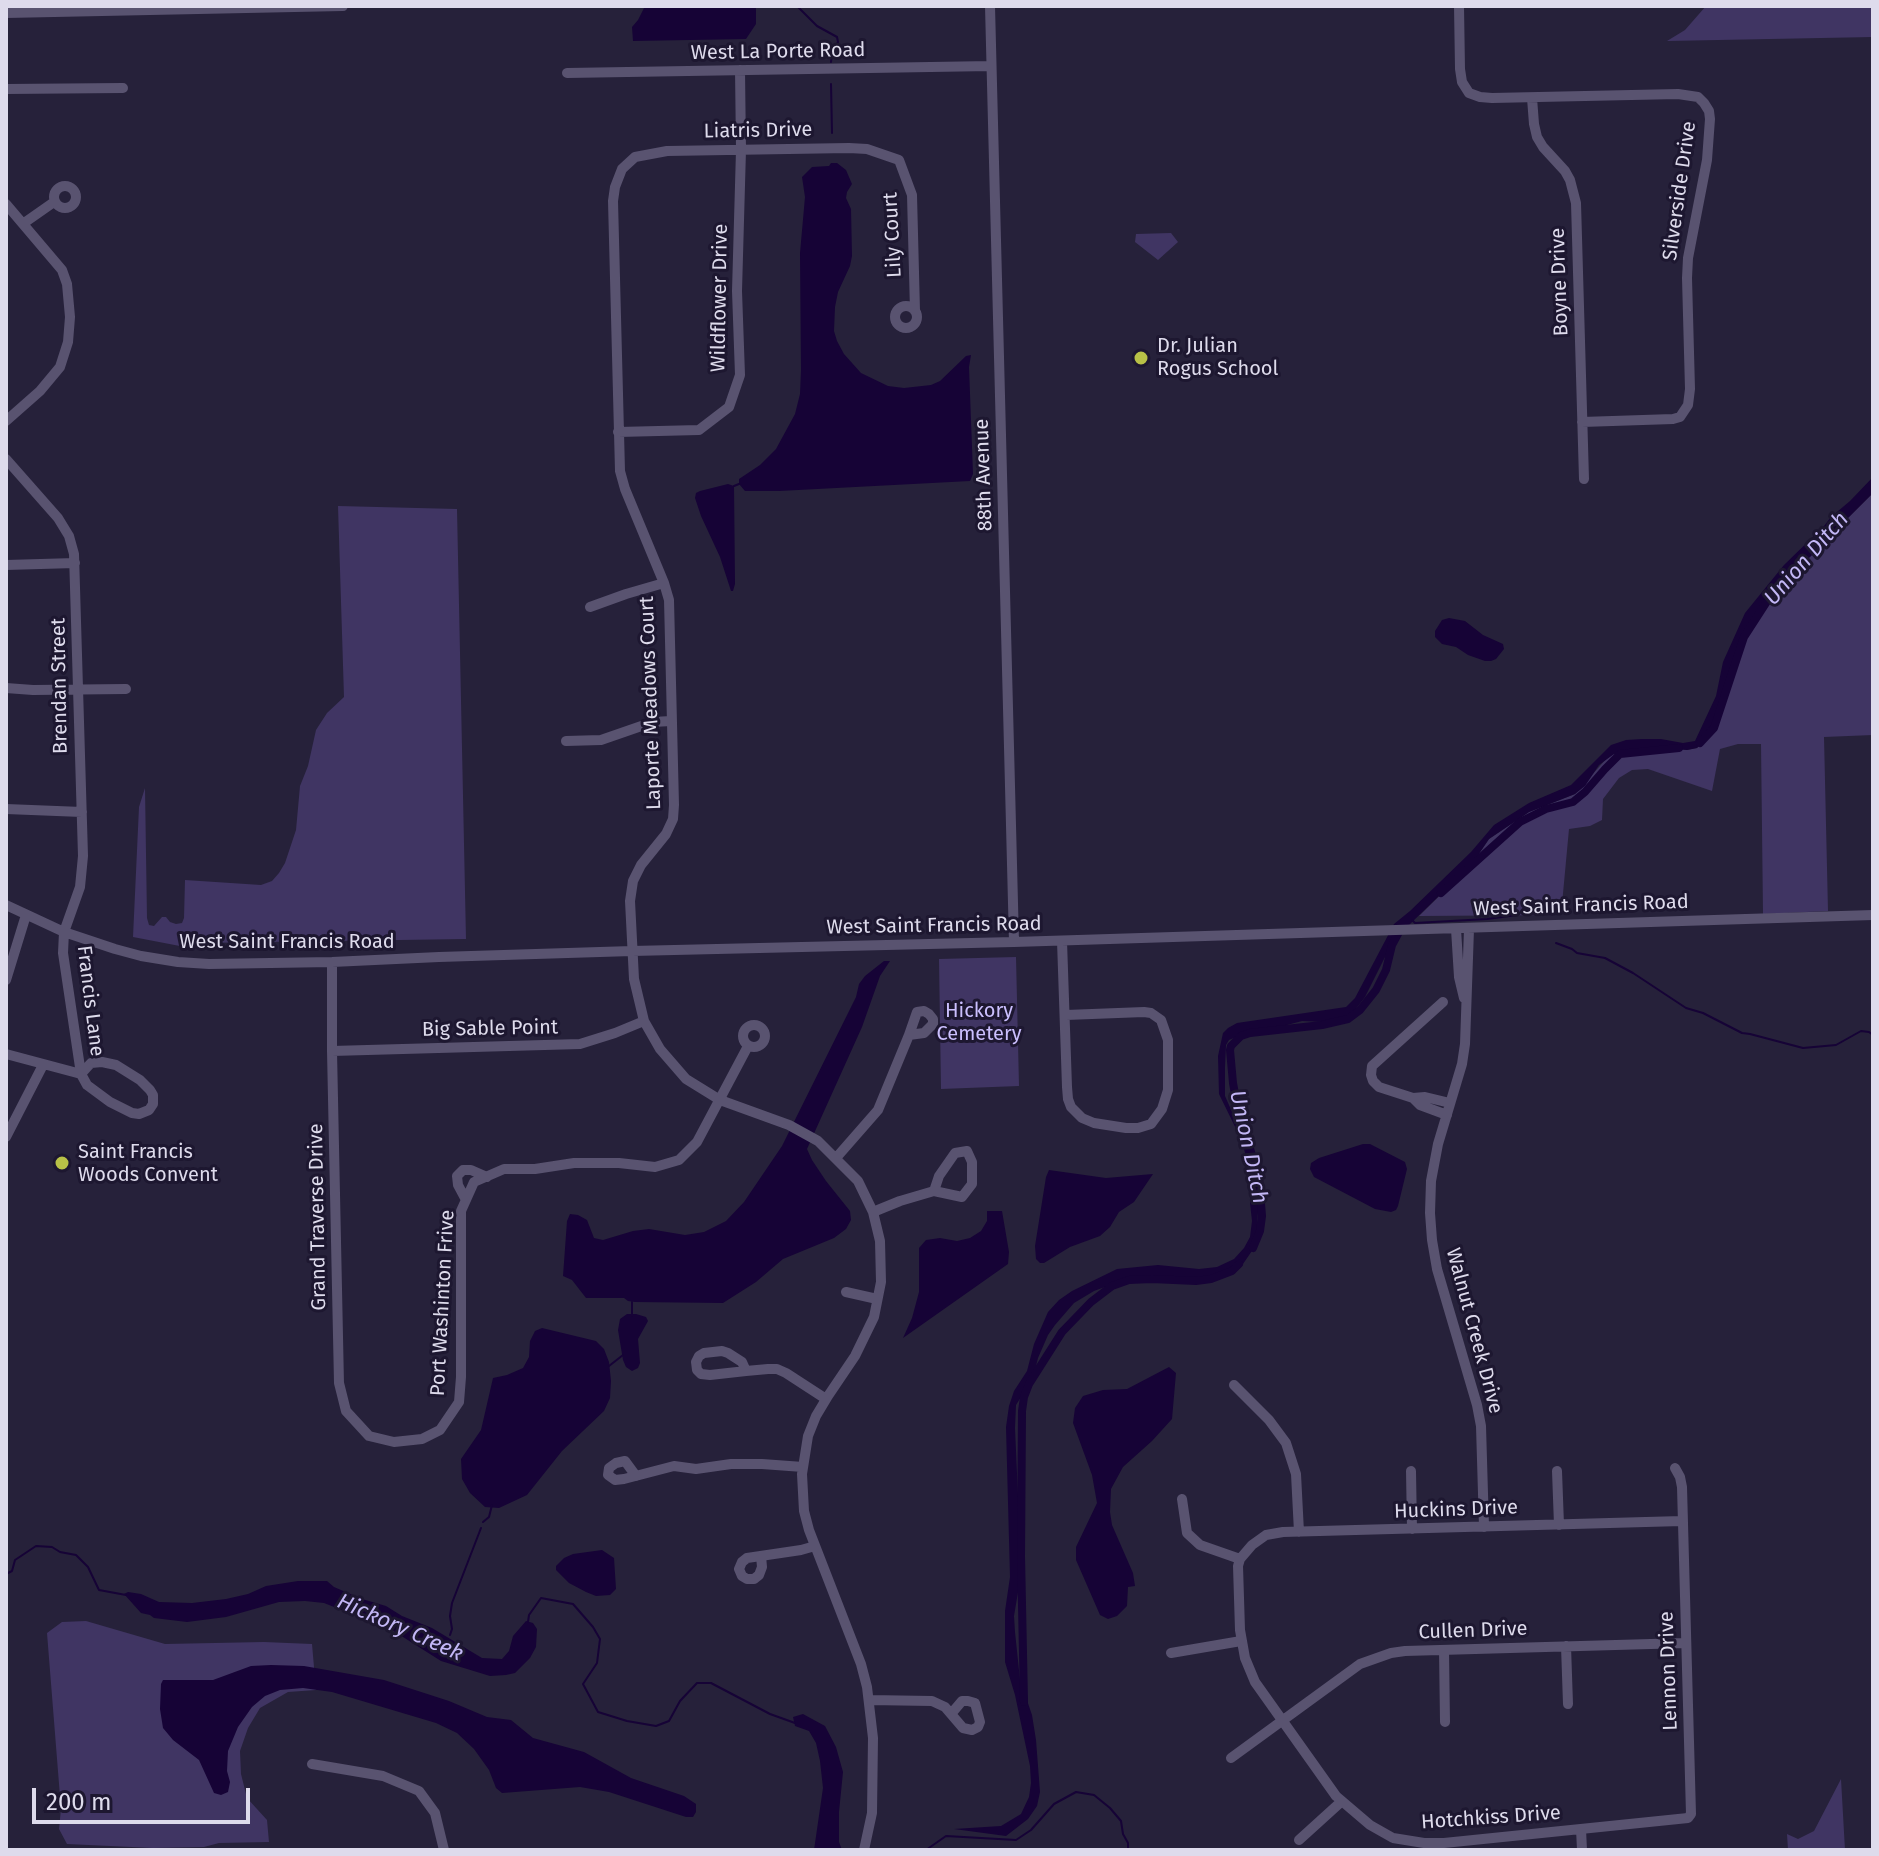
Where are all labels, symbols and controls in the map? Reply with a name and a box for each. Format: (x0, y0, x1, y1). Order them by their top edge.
street label: West La Porte Road (690, 38, 866, 66)
street label: Liatris Drive (703, 118, 813, 144)
street label: Silverside Drive (1658, 120, 1702, 262)
street label: Lily Court (879, 192, 907, 278)
street label: Wildflower Drive (707, 224, 733, 372)
street label: Boyne Drive (1546, 227, 1574, 337)
place label: Dr. Julian Rogus School (1157, 334, 1278, 381)
marker: Dr. Julian Rogus School (1132, 349, 1150, 367)
street label: 88th Avenue (970, 418, 998, 532)
water label: Union Ditch (1759, 507, 1855, 611)
street label: Laporte Meadows Court (635, 596, 667, 810)
street label: Brendan Street (47, 618, 73, 754)
street label: West Saint Francis Road (1473, 890, 1689, 922)
street label: West Saint Francis Road (826, 912, 1042, 940)
street label: West Saint Francis Road (179, 930, 395, 954)
street label: Francis Lane (71, 944, 109, 1058)
park label: Hickory Cemetery (936, 999, 1022, 1046)
street label: Big Sable Point (422, 1016, 558, 1042)
water label: Union Ditch (1223, 1088, 1273, 1206)
street label: Grand Traverse Drive (304, 1123, 332, 1311)
place label: Saint Francis Woods Convent (78, 1140, 218, 1187)
marker: Saint Francis Woods Convent (53, 1154, 71, 1172)
street label: Port Washinton Frive (426, 1209, 460, 1397)
street label: Walnut Creek Drive (1440, 1246, 1508, 1416)
street label: Huckins Drive (1394, 1496, 1518, 1524)
water label: Hickory Creek (333, 1588, 467, 1668)
street label: Lennon Drive (1655, 1611, 1683, 1731)
street label: Cullen Drive (1418, 1617, 1528, 1645)
scale bar (36, 1772, 254, 1822)
text: 200 m (46, 1788, 112, 1816)
street label: Hotchkiss Drive (1420, 1801, 1562, 1835)

